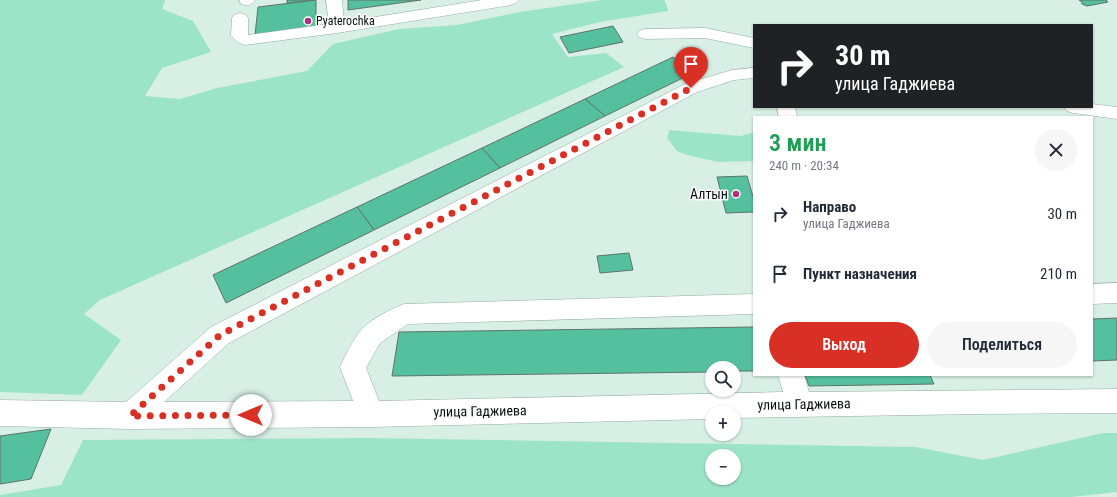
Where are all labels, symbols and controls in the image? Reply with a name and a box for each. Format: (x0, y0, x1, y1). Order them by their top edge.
place label: Pyaterochka (316, 14, 375, 28)
marker: Pyaterochka (303, 16, 313, 26)
text: 30 m (835, 39, 891, 72)
icon: right (769, 40, 821, 92)
pin (674, 47, 708, 88)
icon: arrive (680, 53, 702, 75)
text: улица Гаджиева (835, 73, 955, 94)
text: 3 мин (769, 129, 827, 157)
button: close (1035, 129, 1077, 171)
text: 240 m · 20:34 (769, 158, 839, 173)
place label: Алтын (690, 186, 728, 202)
marker: Алтын (731, 189, 741, 199)
text: Направо (803, 198, 856, 216)
icon: right (769, 203, 791, 225)
text: 30 m (1047, 205, 1077, 223)
text: улица Гаджиева (803, 216, 890, 231)
icon: arrive (769, 263, 791, 285)
text: Пункт назначения (803, 265, 917, 283)
text: 210 m (1040, 265, 1077, 283)
button: Выход (769, 322, 919, 368)
button: Поделиться (927, 322, 1077, 368)
map controls (705, 361, 741, 485)
button: search (705, 361, 741, 397)
position arrow (230, 394, 272, 436)
street label: улица Гаджиева (757, 395, 851, 413)
street label: улица Гаджиева (433, 402, 527, 420)
button: + (705, 405, 741, 441)
button: − (705, 449, 741, 485)

